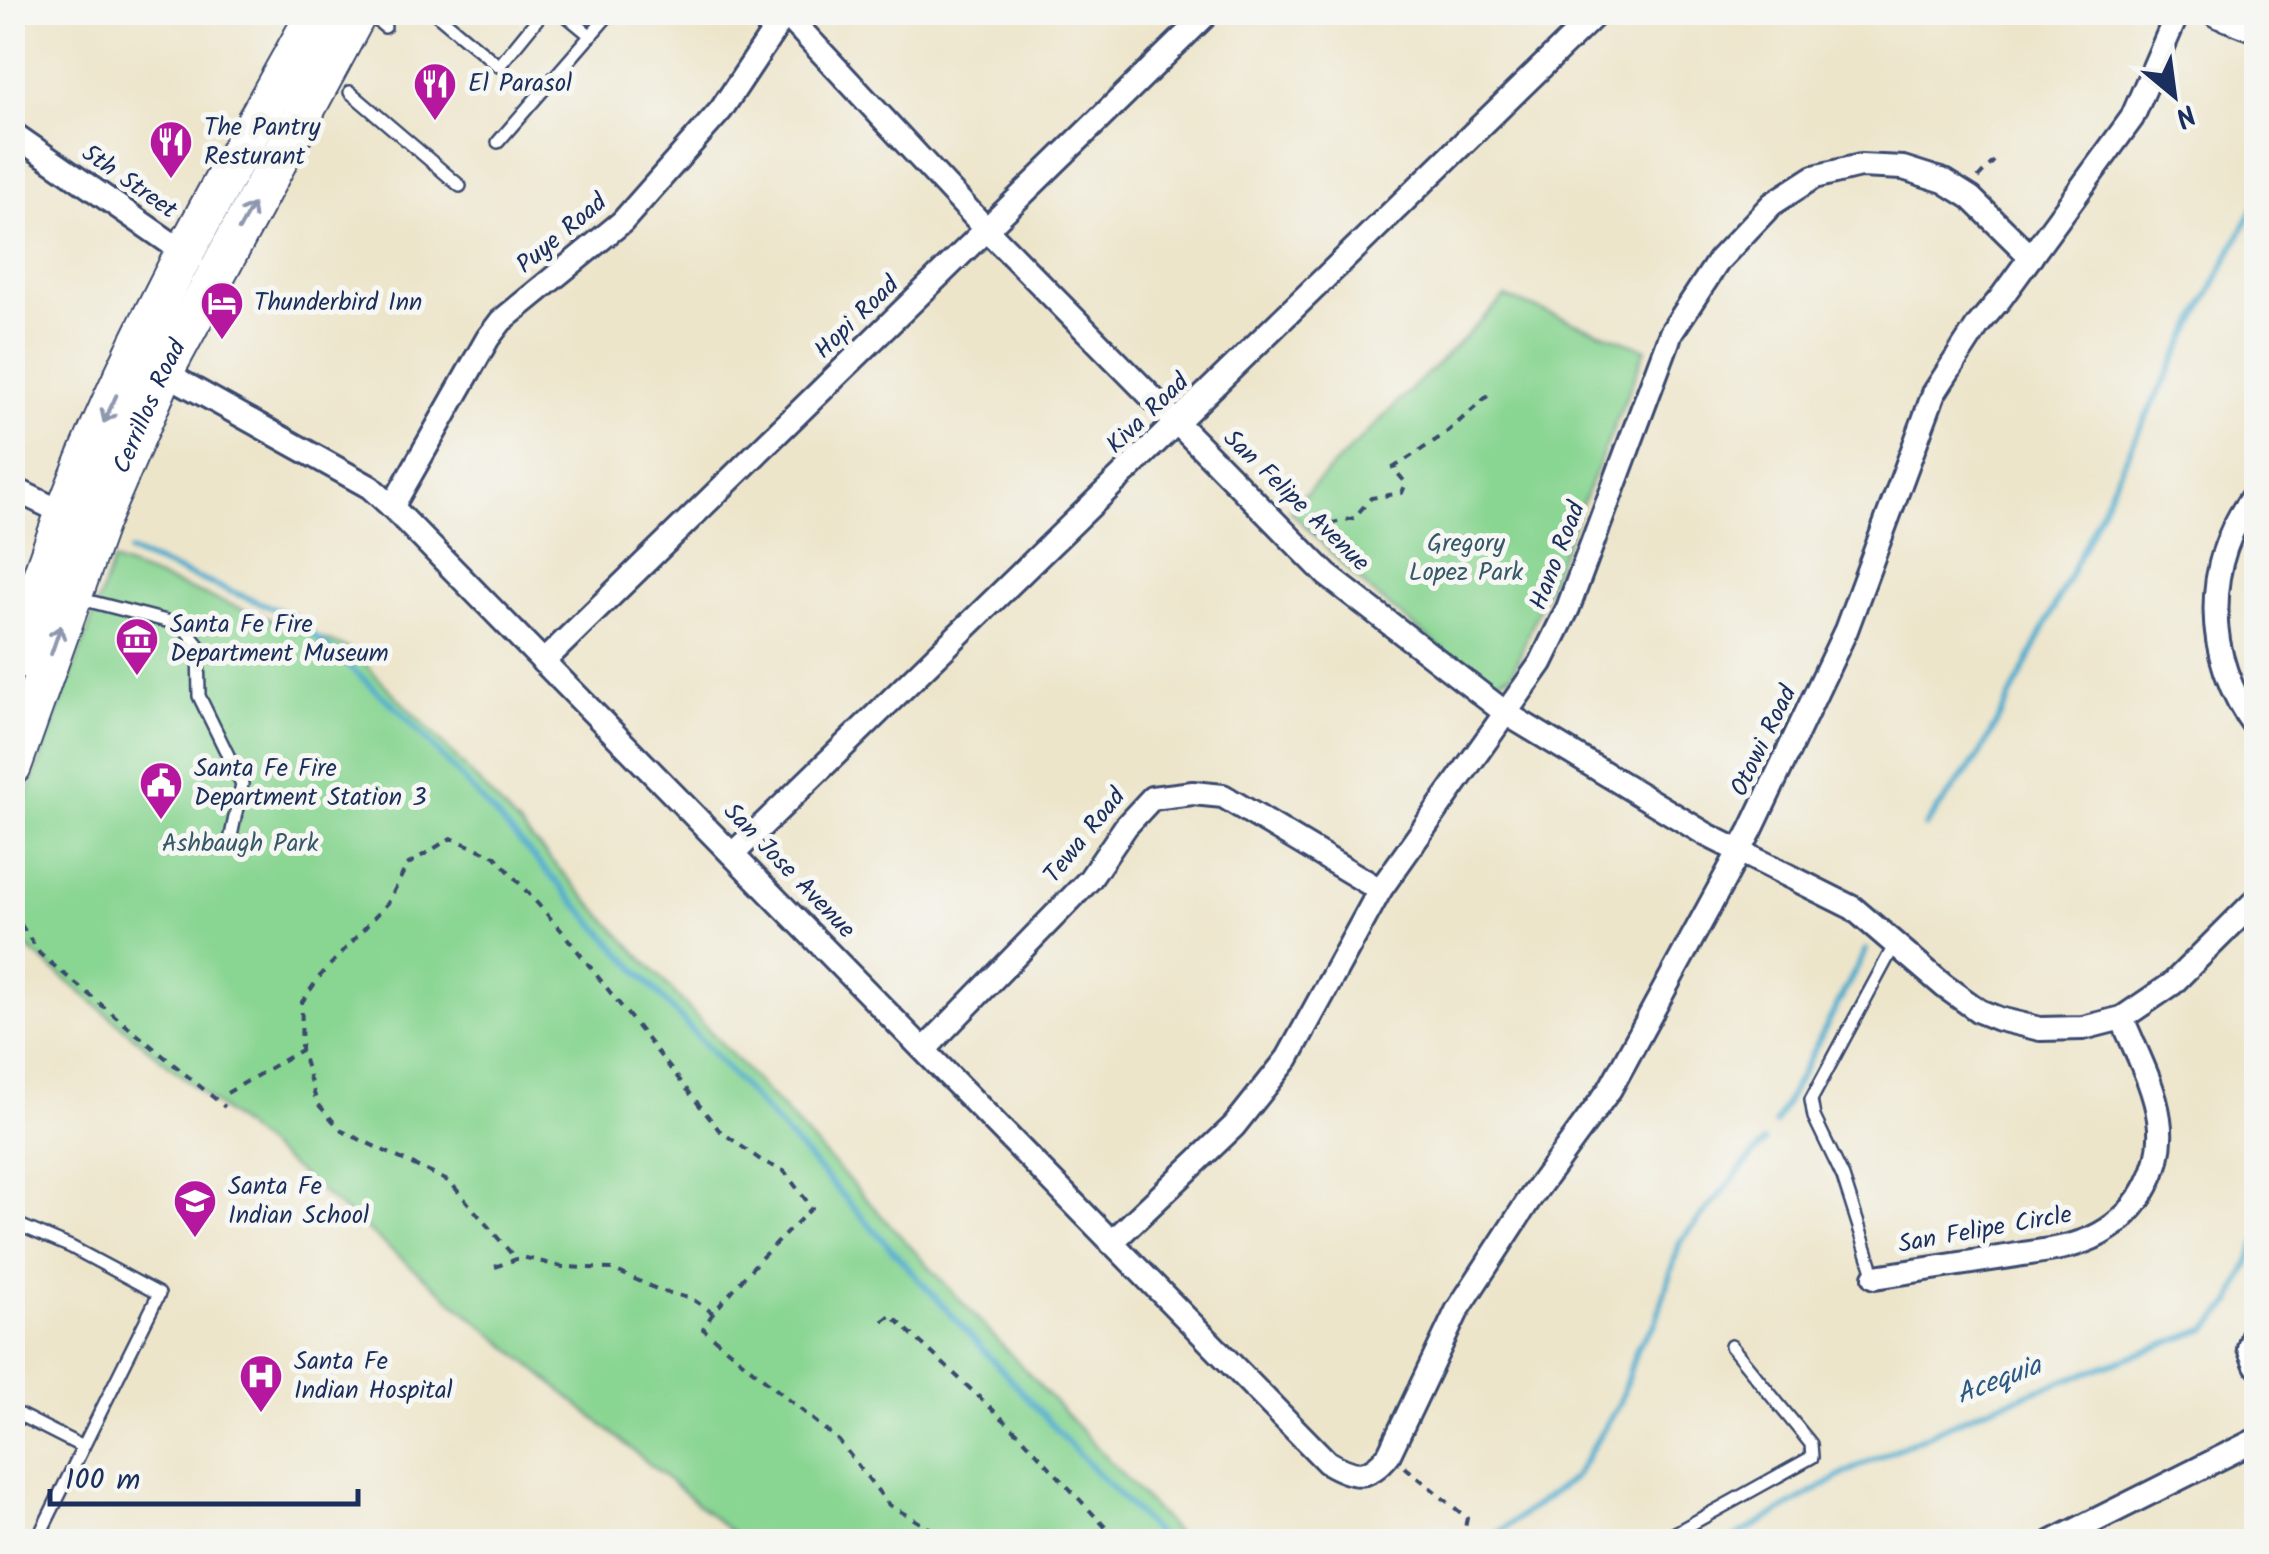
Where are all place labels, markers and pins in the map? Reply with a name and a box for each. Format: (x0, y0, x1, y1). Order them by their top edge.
restaurant icon: El Parasol (412, 61, 458, 122)
place label: El Parasol (468, 64, 572, 104)
place label: The Pantry Resturant (204, 108, 321, 177)
restaurant icon: The Pantry Resturant (148, 119, 194, 180)
hotel icon: Thunderbird Inn (199, 280, 245, 341)
place label: Thunderbird Inn (254, 283, 422, 323)
place label: Santa Fe Fire Department Museum (170, 605, 389, 674)
museum icon: Santa Fe Fire Department Museum (114, 616, 160, 677)
place label: Santa Fe Fire Department Station 3 (194, 749, 426, 818)
public building icon: Santa Fe Fire Department Station 3 (138, 760, 184, 821)
place label: Santa Fe Indian School (228, 1167, 369, 1236)
school or university icon: Santa Fe Indian School (172, 1178, 218, 1239)
place label: Santa Fe Indian Hospital (294, 1342, 453, 1411)
hospital icon: Santa Fe Indian Hospital (238, 1353, 284, 1414)

